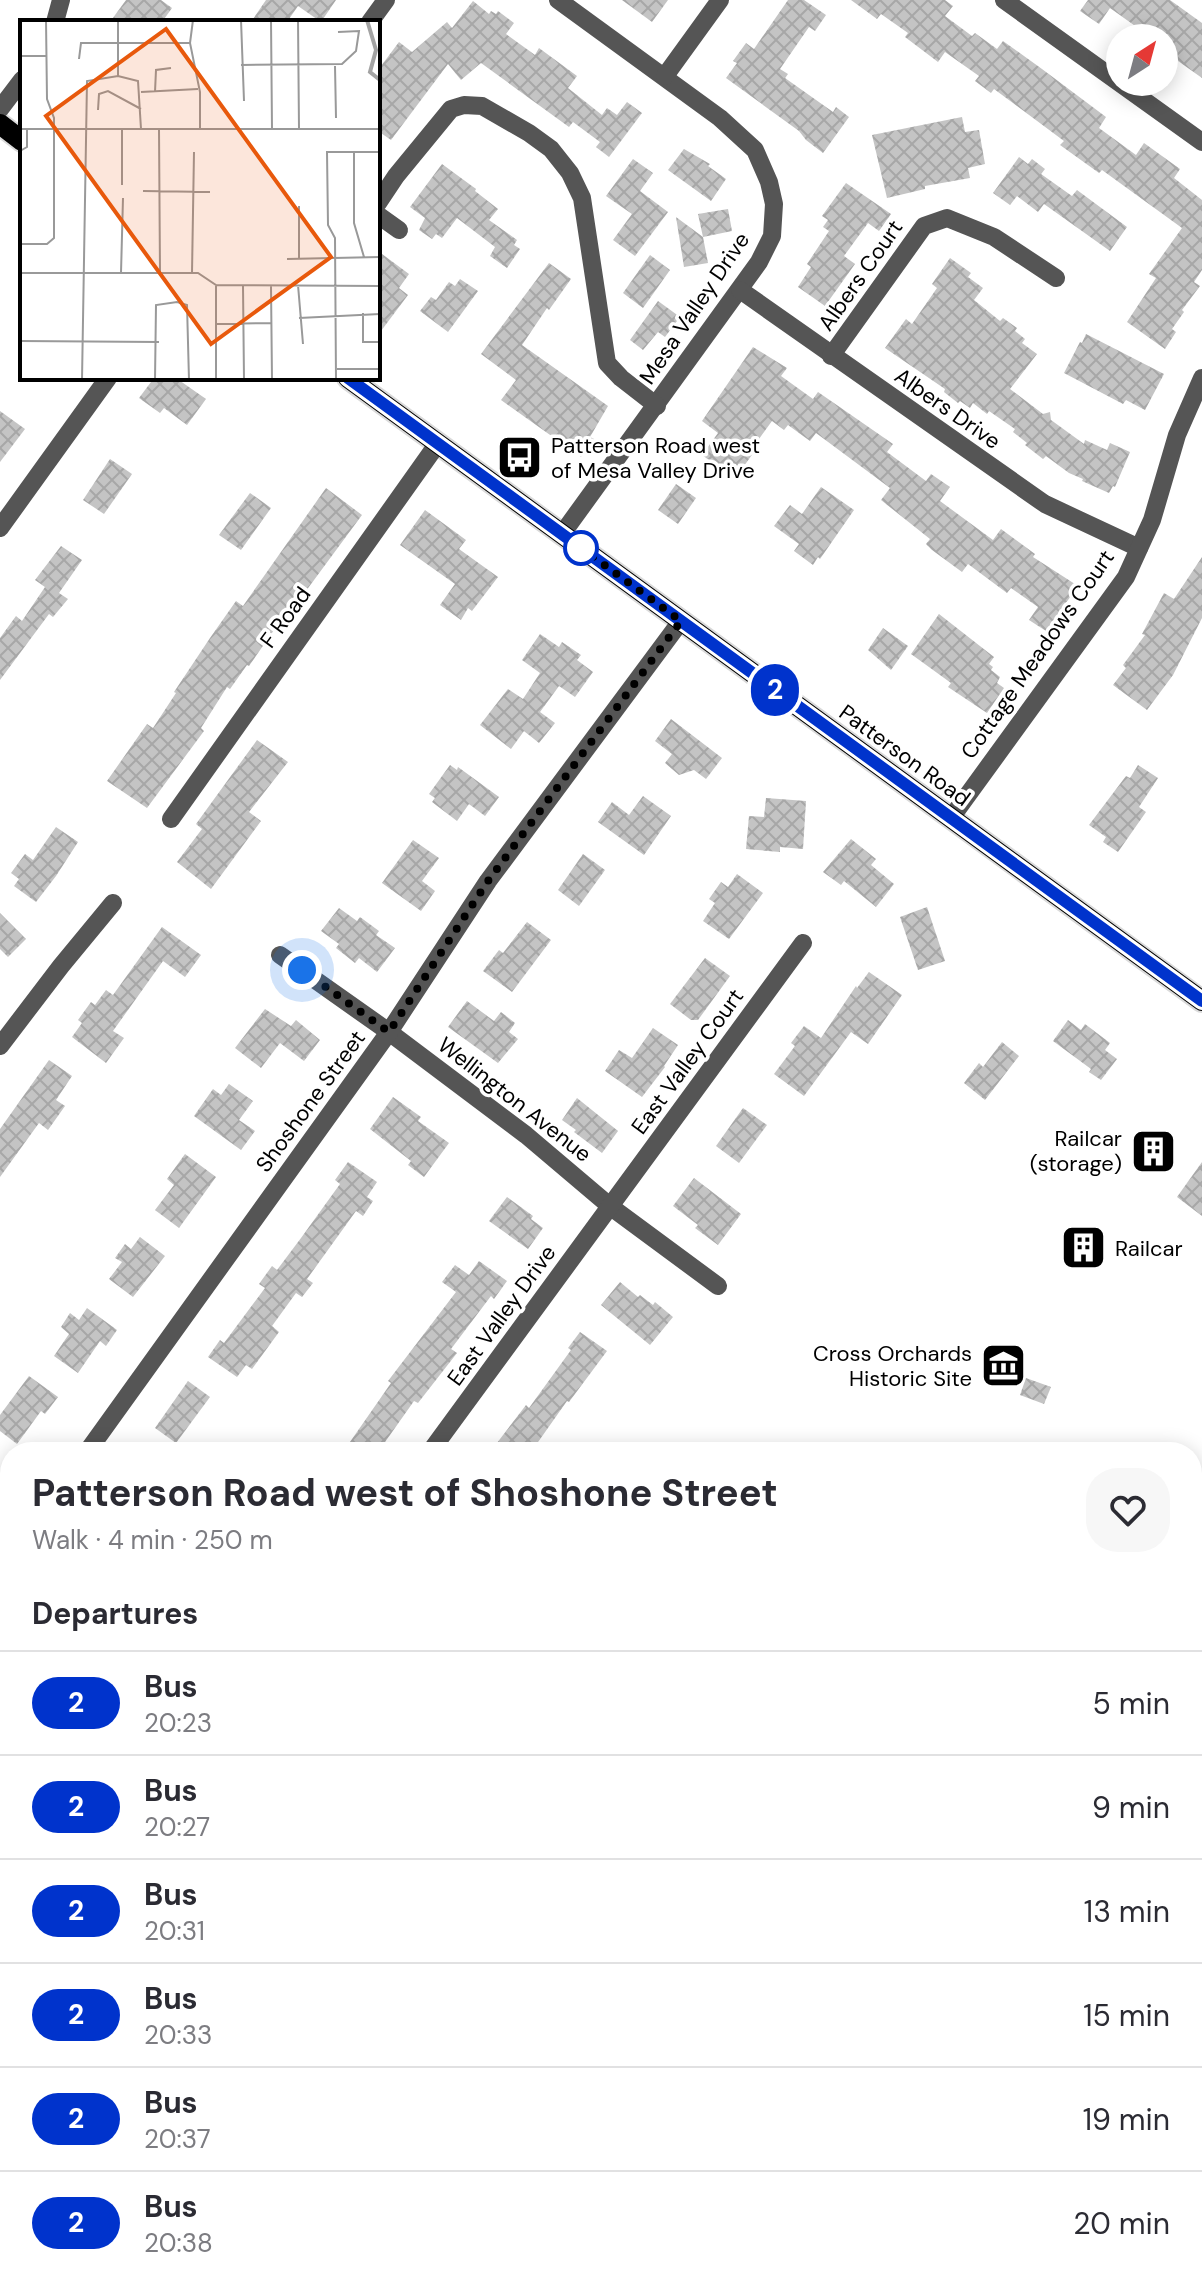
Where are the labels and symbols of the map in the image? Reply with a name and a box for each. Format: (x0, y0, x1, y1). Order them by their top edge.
inset map (20, 20, 380, 380)
north arrow (1106, 24, 1178, 96)
street label: Albers Court (812, 214, 909, 336)
street label: Mesa Valley Drive (633, 227, 756, 390)
street label: Albers Drive (889, 361, 1006, 456)
place label: Patterson Road west of Mesa Valley Drive (551, 431, 760, 485)
bus stop icon: Patterson Road west of Mesa Valley Drive (496, 434, 544, 482)
unlabelled marker (564, 531, 598, 565)
street label: Cottage Meadows Court (954, 544, 1121, 765)
street label: F Road (253, 581, 317, 654)
line badge: 2 (749, 664, 801, 716)
street label: Patterson Road (833, 698, 976, 813)
your location (282, 950, 322, 990)
street label: East Valley Court (625, 983, 750, 1140)
street label: Shoshone Street (249, 1025, 372, 1178)
street label: Wellington Avenue (432, 1030, 597, 1168)
place label: Railcar (storage) (1030, 1124, 1122, 1178)
building icon: Railcar (storage) (1129, 1127, 1177, 1175)
building icon: Railcar (1060, 1224, 1108, 1272)
place label: Railcar (1115, 1234, 1183, 1263)
street label: East Valley Drive (441, 1239, 562, 1391)
place label: Cross Orchards Historic Site (813, 1339, 972, 1393)
museum icon: Cross Orchards Historic Site (979, 1342, 1027, 1390)

